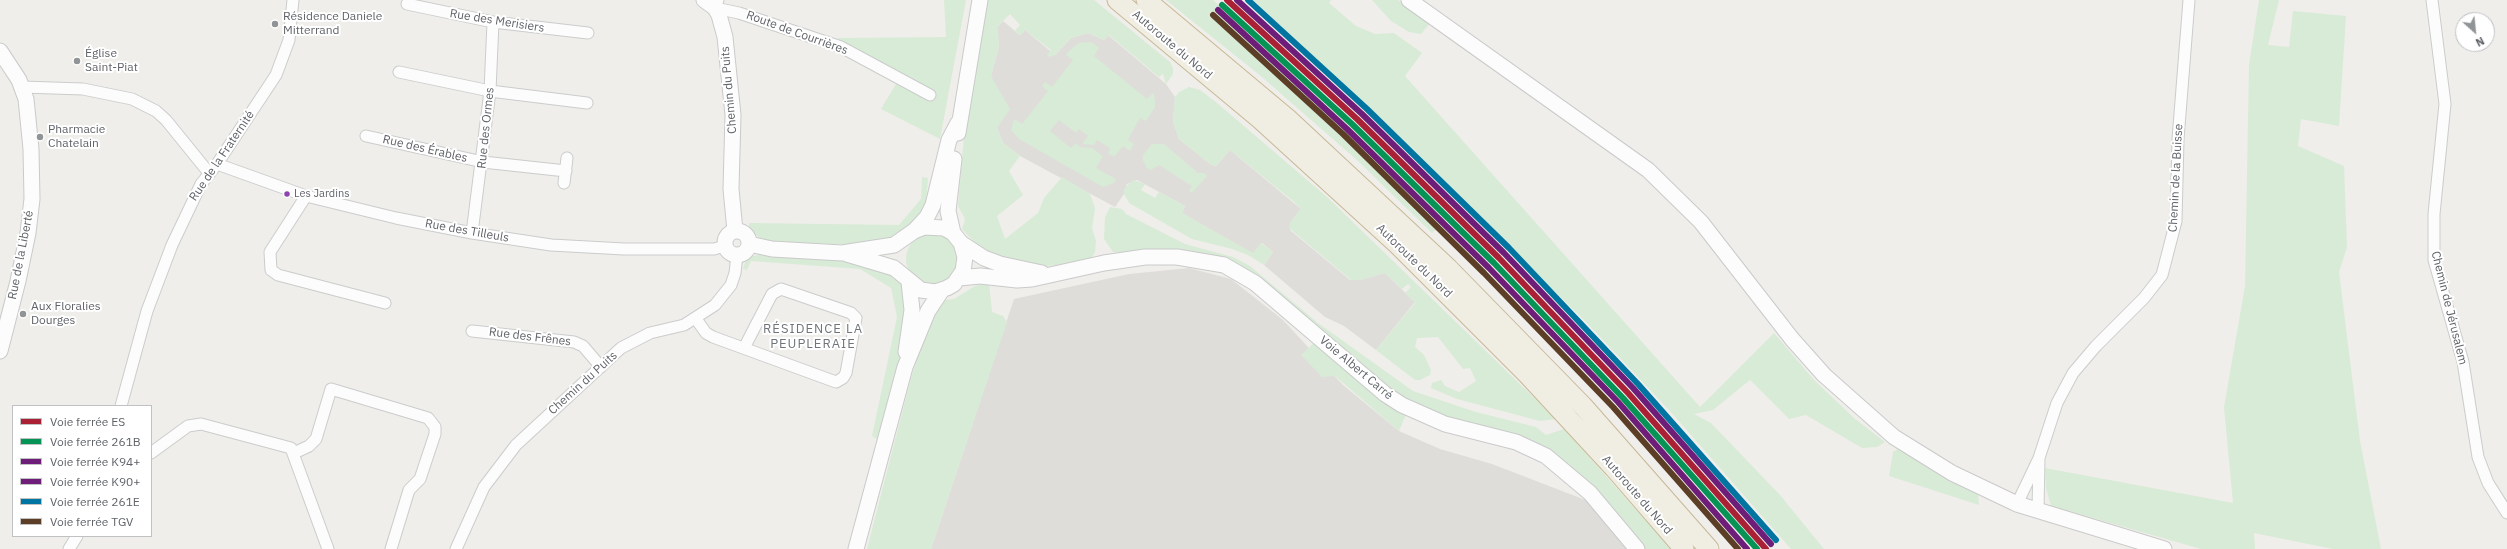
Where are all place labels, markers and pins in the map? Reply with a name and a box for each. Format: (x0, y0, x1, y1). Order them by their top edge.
place label: Résidence Daniele Mitterrand (283, 10, 382, 38)
marker: Résidence Daniele Mitterrand (270, 19, 280, 29)
place label: Église Saint-Piat (85, 47, 138, 75)
marker: Église Saint-Piat (72, 56, 82, 66)
place label: Pharmacie Chatelain (48, 123, 105, 151)
marker: Pharmacie Chatelain (35, 132, 45, 142)
place label: Les Jardins (294, 187, 350, 201)
marker: Les Jardins (282, 189, 292, 199)
place label: Aux Floralies Dourges (31, 300, 101, 328)
marker: Aux Floralies Dourges (18, 309, 28, 319)

